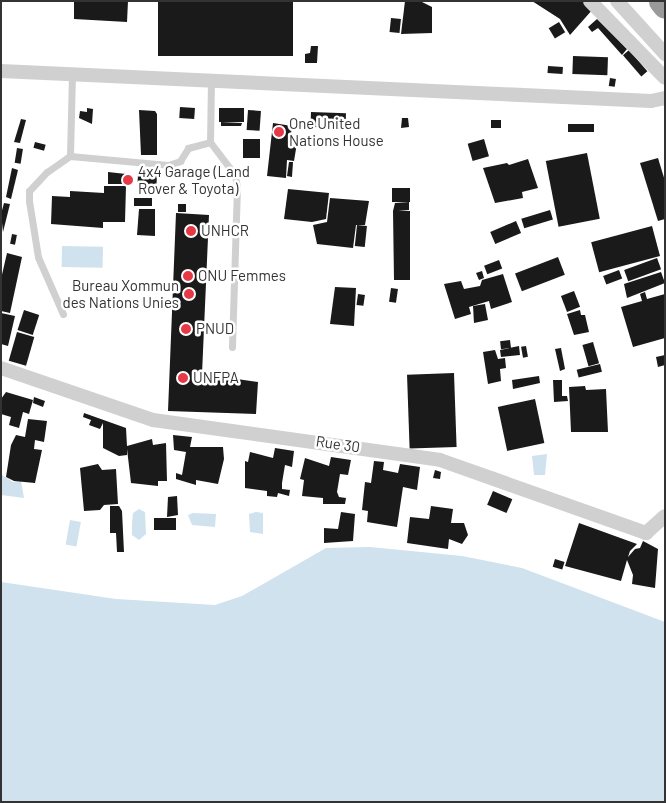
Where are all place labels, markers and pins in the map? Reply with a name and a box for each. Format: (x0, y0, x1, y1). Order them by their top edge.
place label: One United Nations House (289, 114, 384, 149)
marker: One United Nations House (273, 126, 285, 138)
place label: 4x4 Garage (Land Rover & Toyota) (138, 162, 250, 197)
marker: 4x4 Garage (Land Rover & Toyota) (122, 174, 134, 186)
place label: UNHCR (201, 222, 249, 240)
marker: UNHCR (185, 225, 197, 237)
place label: ONU Femmes (198, 267, 286, 285)
marker: ONU Femmes (182, 270, 194, 282)
place label: Bureau Xommun des Nations Unies (63, 276, 179, 311)
marker: Bureau Xommun des Nations Unies (183, 288, 195, 300)
place label: PNUD (196, 320, 234, 338)
marker: PNUD (180, 323, 192, 335)
place label: UNFPA (193, 369, 239, 387)
marker: UNFPA (177, 372, 189, 384)

